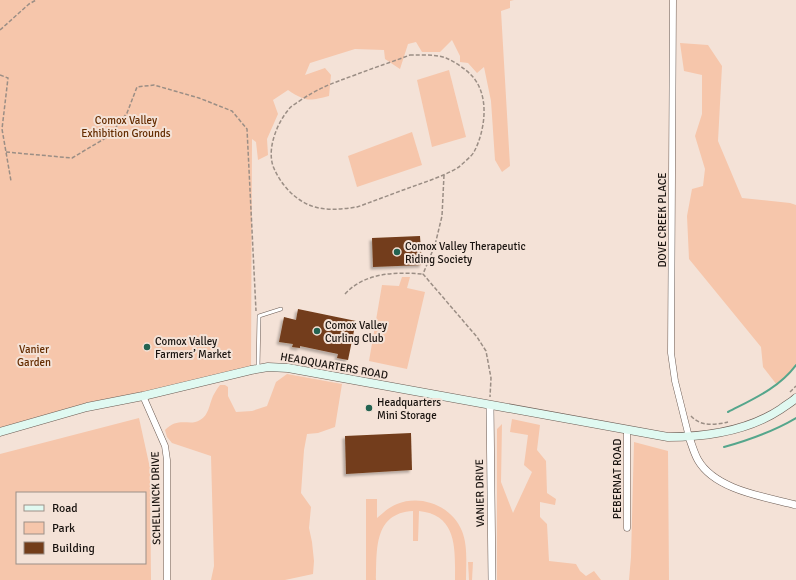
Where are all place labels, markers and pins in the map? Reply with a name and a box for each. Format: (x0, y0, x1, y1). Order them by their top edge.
place label: Comox Valley Therapeutic Riding Society (405, 240, 526, 266)
marker: Comox Valley Therapeutic Riding Society (392, 247, 402, 257)
place label: Comox Valley Curling Club (325, 319, 388, 345)
marker: Comox Valley Curling Club (312, 326, 322, 336)
place label: Comox Valley Farmers’ Market (155, 335, 231, 361)
marker: Comox Valley Farmers’ Market (142, 342, 152, 352)
place label: Headquarters Mini Storage (377, 396, 441, 422)
marker: Headquarters Mini Storage (364, 403, 374, 413)

